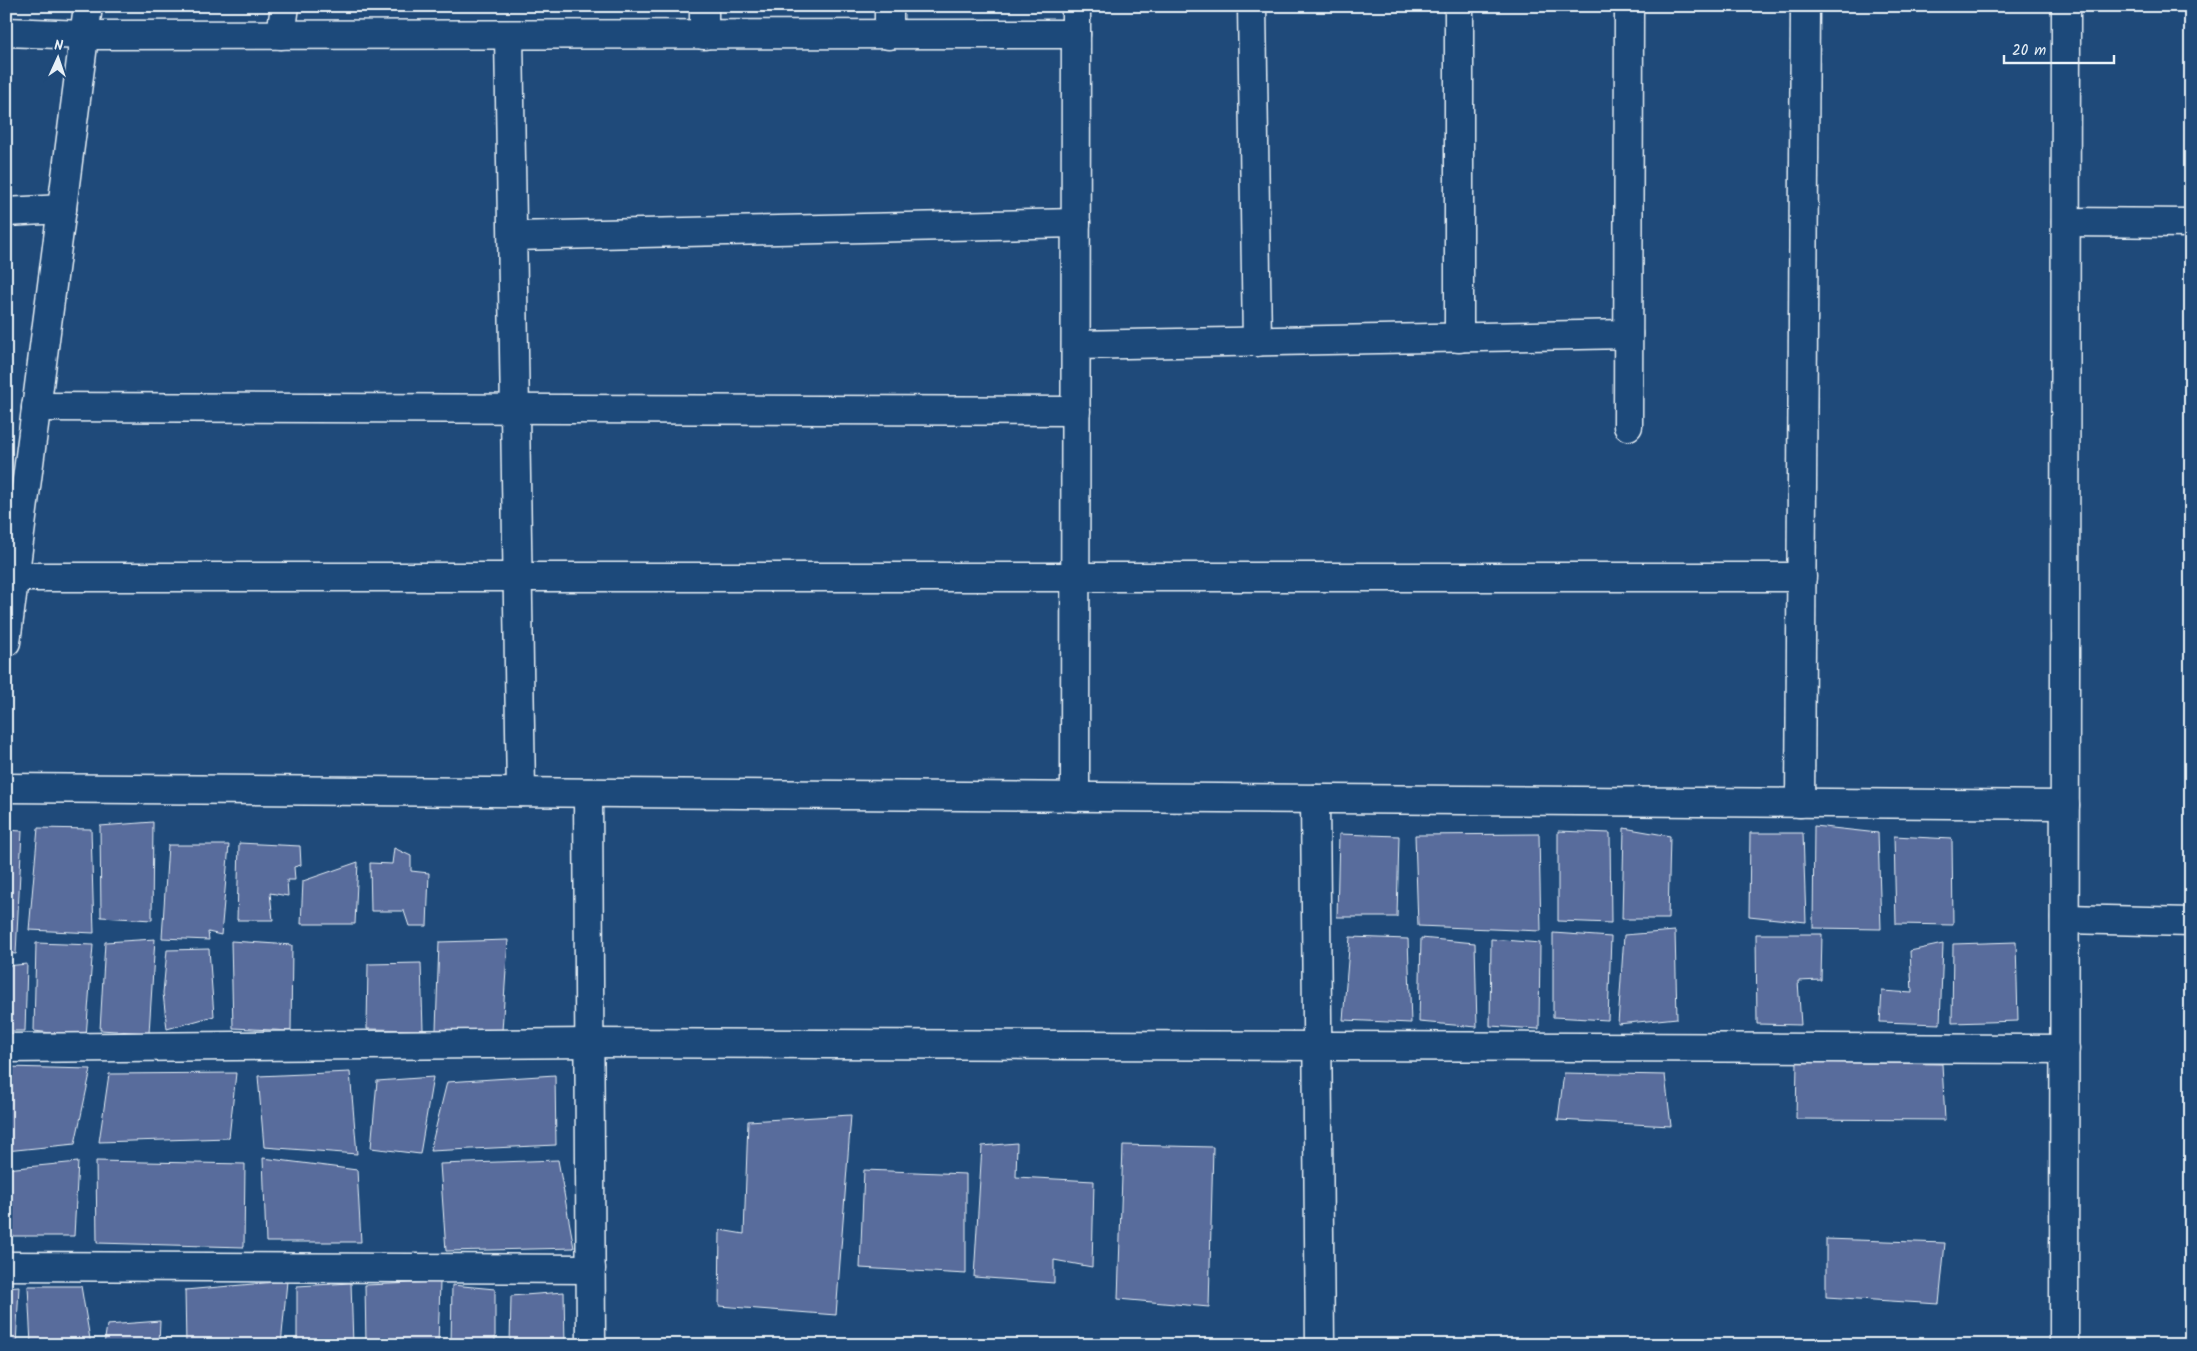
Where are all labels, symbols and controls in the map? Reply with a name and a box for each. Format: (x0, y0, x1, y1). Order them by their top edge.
north arrow (32, 32, 82, 82)
scale bar (2004, 32, 2114, 64)
text: N (54, 35, 64, 57)
text: 20 m (2012, 39, 2046, 63)

